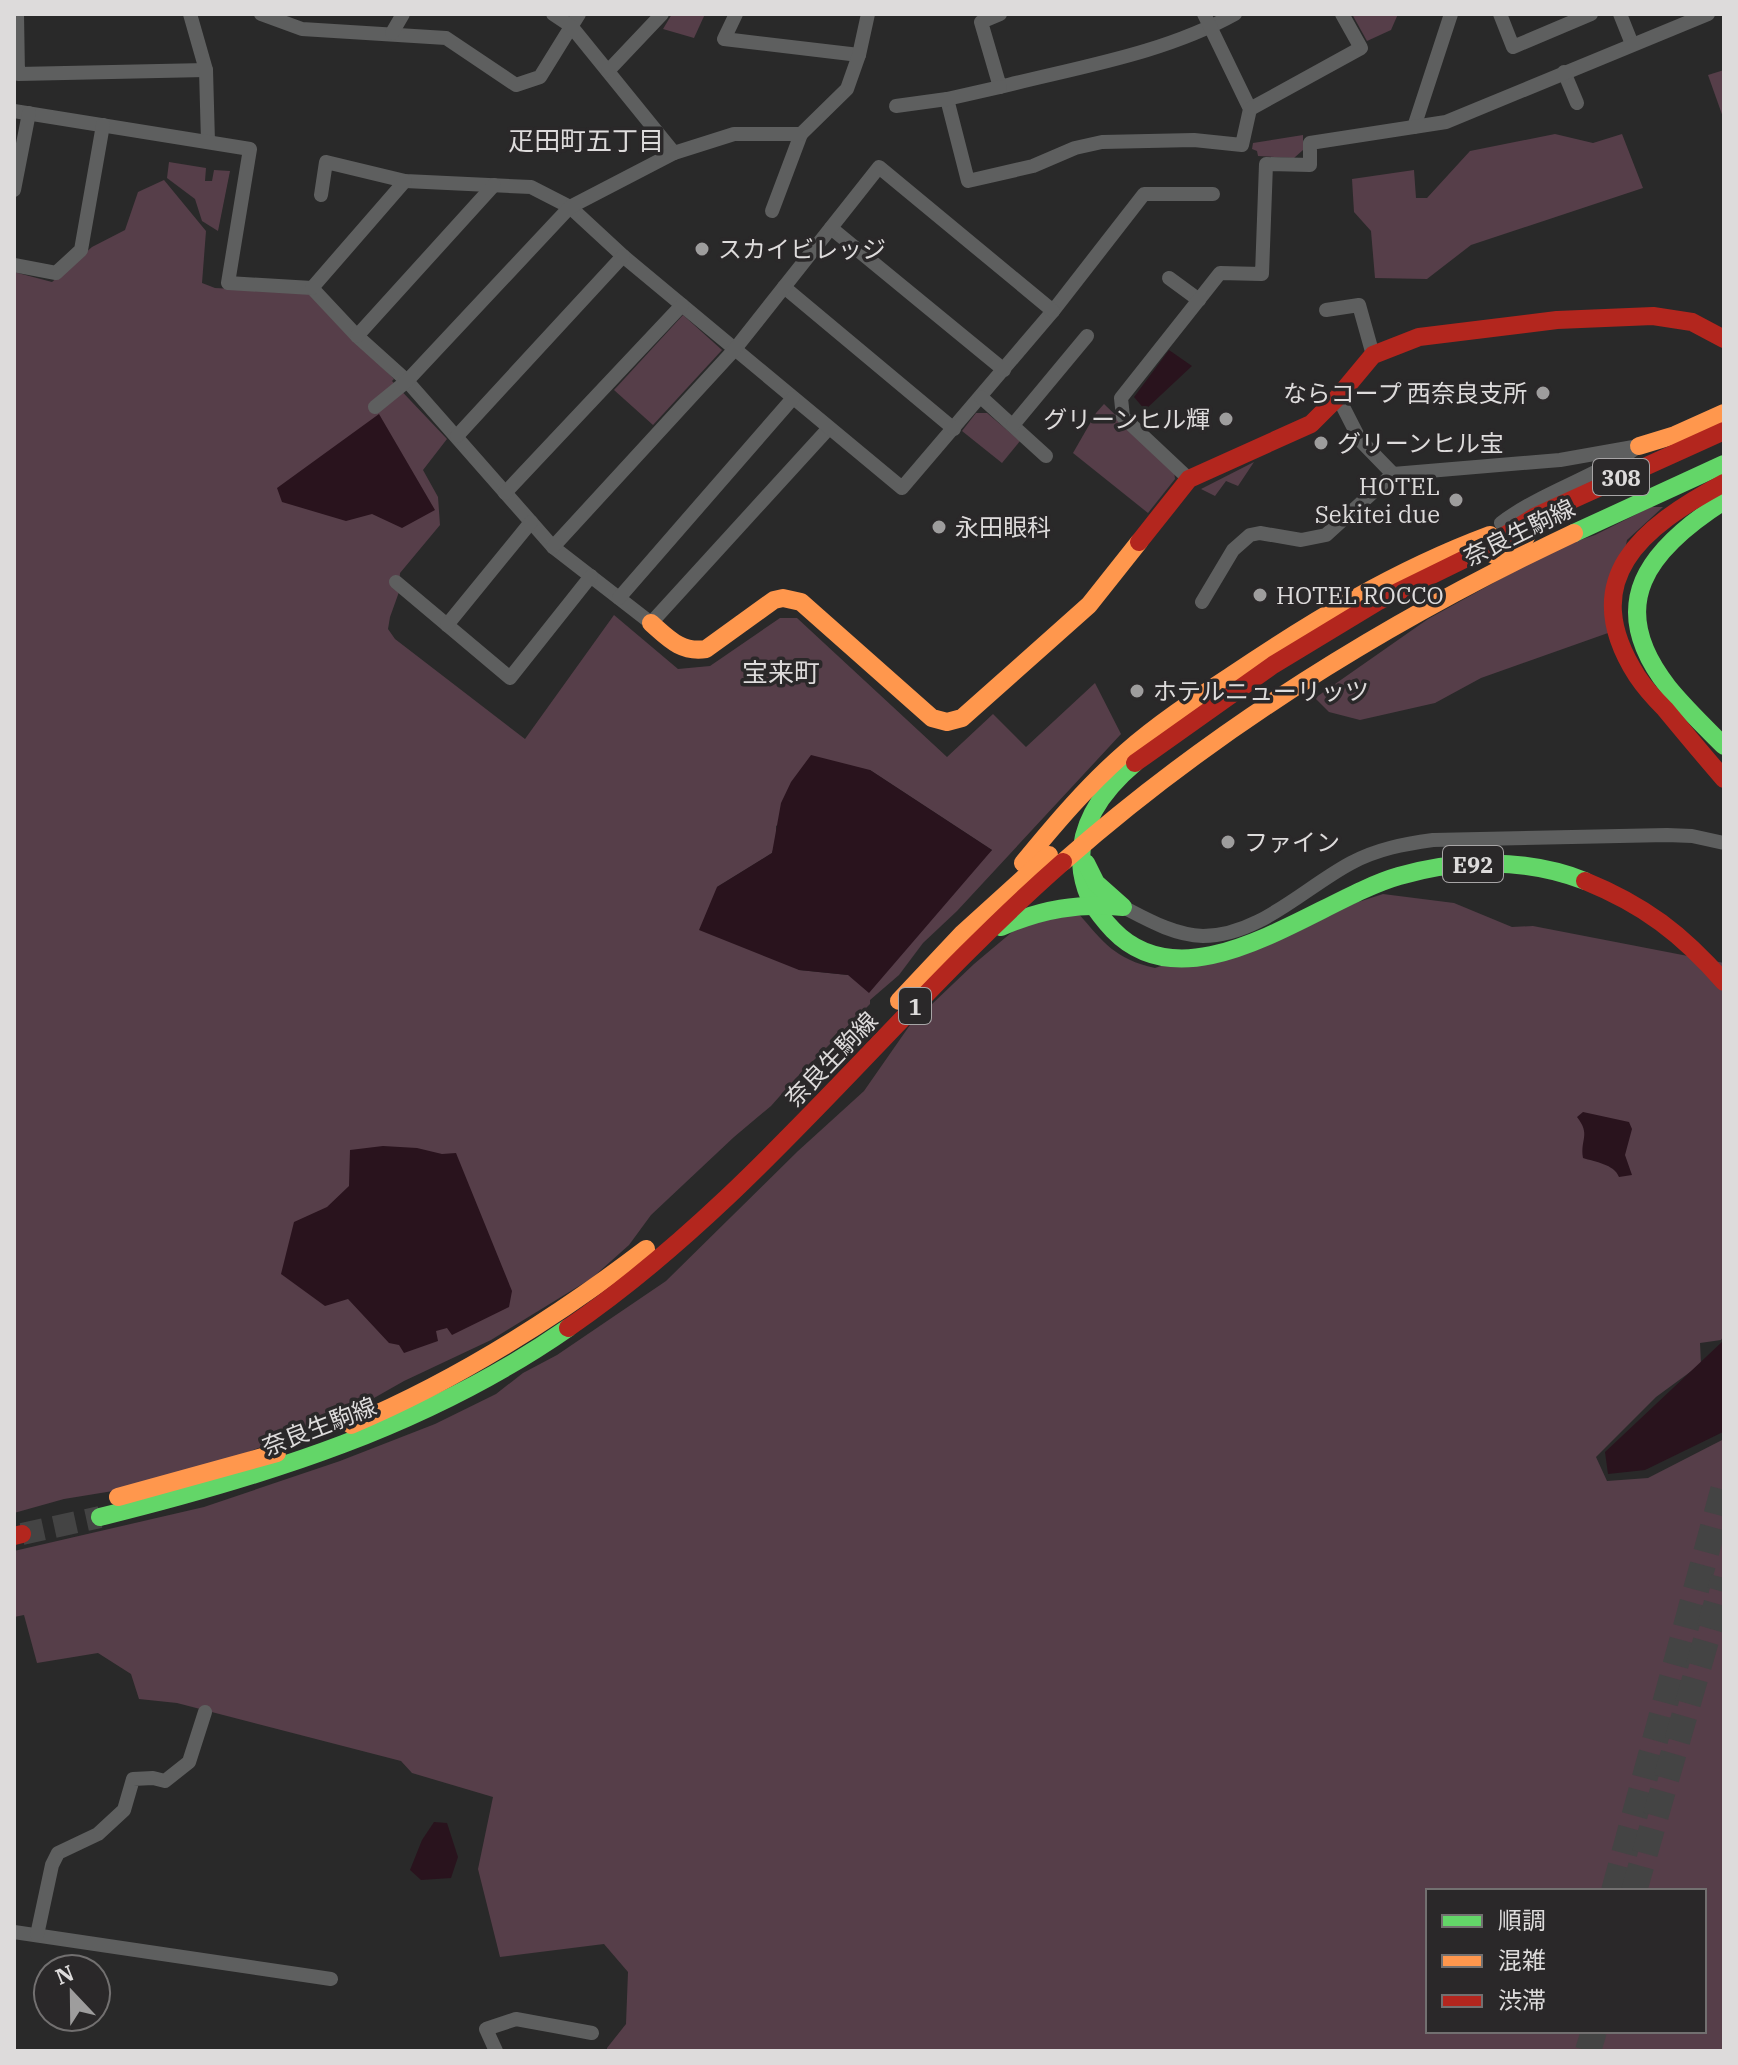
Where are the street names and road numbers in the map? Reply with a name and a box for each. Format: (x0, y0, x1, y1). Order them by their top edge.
road number: 308 (1593, 459, 1649, 495)
street label: 奈良生駒線 (1458, 491, 1580, 573)
road number: E92 (1443, 846, 1503, 882)
road number: 1 (899, 988, 931, 1024)
street label: 奈良生駒線 (778, 1005, 884, 1113)
street label: 奈良生駒線 (257, 1390, 381, 1462)

